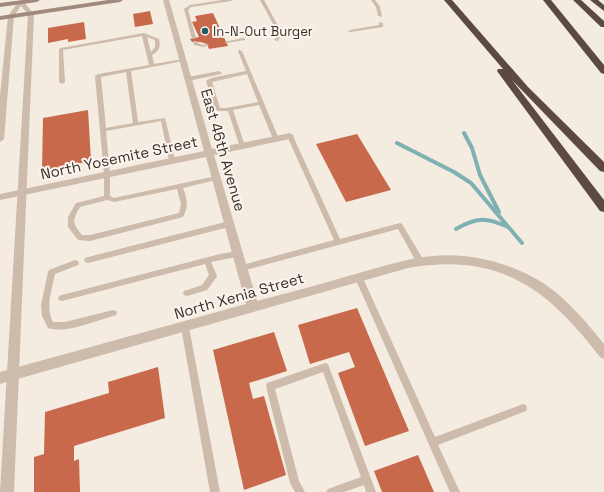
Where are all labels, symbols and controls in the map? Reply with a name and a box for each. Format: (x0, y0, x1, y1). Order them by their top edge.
place label: In-N-Out Burger (213, 23, 313, 40)
marker: In-N-Out Burger (200, 26, 210, 36)
street label: East 46th Avenue (197, 86, 250, 214)
street label: North Yosemite Street (39, 132, 199, 183)
street label: North Xenia Street (172, 268, 306, 323)

